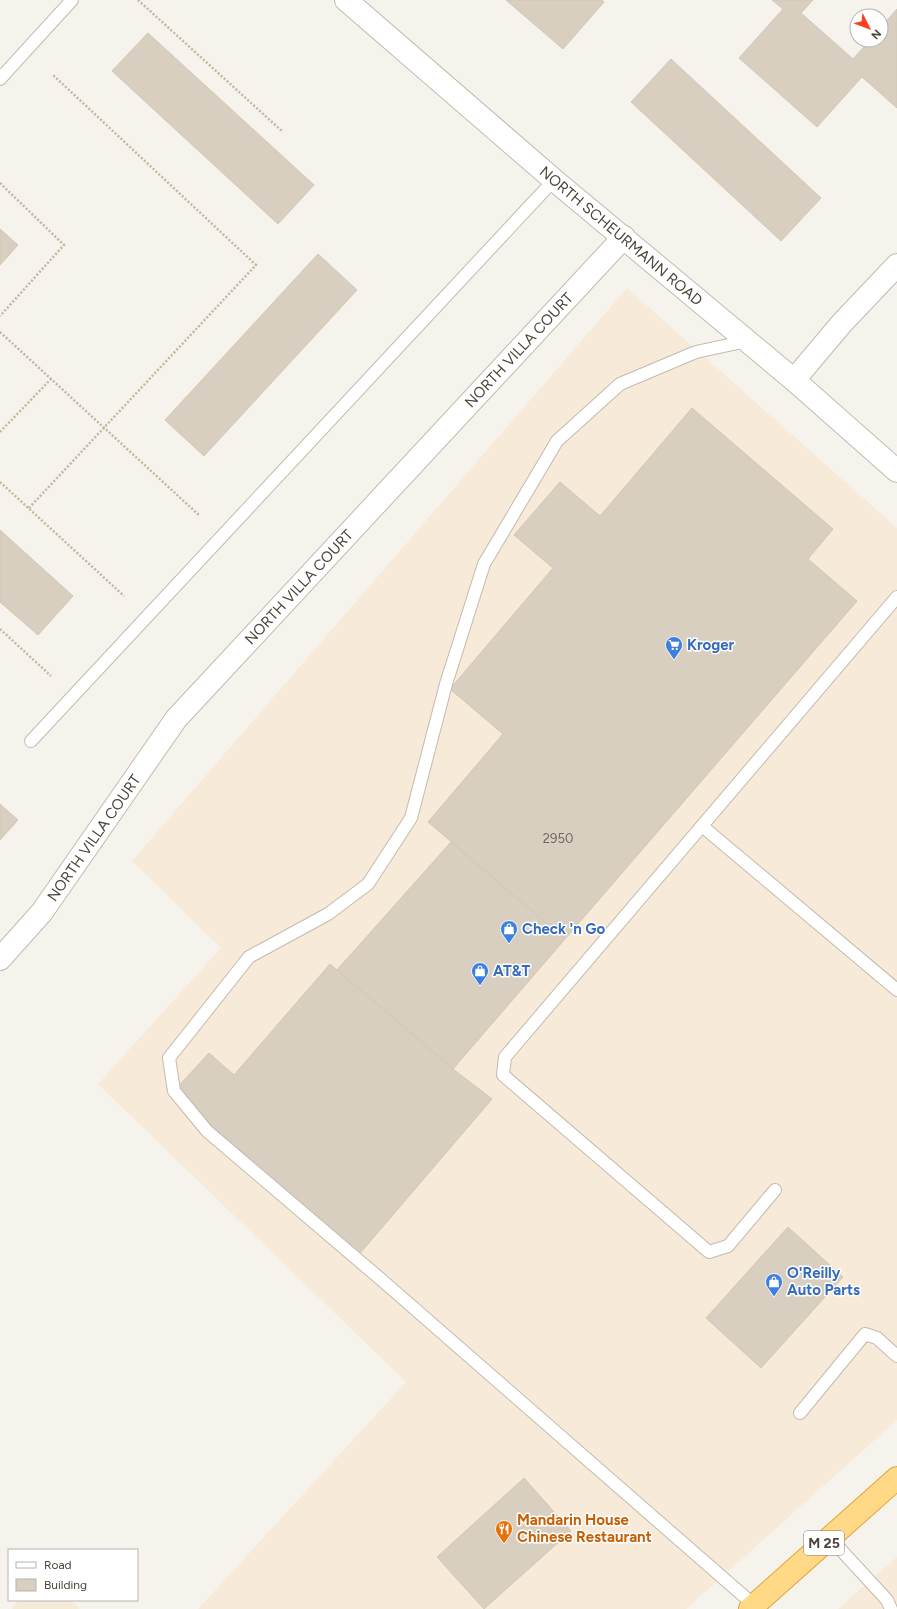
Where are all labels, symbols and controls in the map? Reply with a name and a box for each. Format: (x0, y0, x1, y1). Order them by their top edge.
north arrow (849, 8, 889, 48)
text: N (868, 27, 884, 42)
street label: NORTH SCHEURMANN ROAD (536, 162, 706, 310)
street label: NORTH VILLA COURT (461, 288, 577, 411)
street label: NORTH VILLA COURT (241, 525, 357, 648)
supermarket icon: Kroger (664, 635, 684, 660)
place label: Kroger (687, 636, 735, 654)
street label: NORTH VILLA COURT (43, 771, 145, 905)
house number: 2950 (543, 831, 573, 846)
shop icon: Check 'n Go (499, 919, 519, 944)
place label: Check 'n Go (522, 920, 605, 938)
shop icon: AT&T (470, 961, 490, 986)
place label: AT&T (493, 962, 530, 980)
place label: O'Reilly Auto Parts (787, 1264, 860, 1299)
shop icon: O'Reilly Auto Parts (764, 1272, 784, 1297)
place label: Mandarin House Chinese Restaurant (517, 1511, 652, 1546)
restaurant icon: Mandarin House Chinese Restaurant (494, 1519, 514, 1544)
road number: M 25 (804, 1531, 844, 1555)
legend (8, 1549, 138, 1601)
text: Road (44, 1558, 72, 1572)
text: Building (44, 1578, 87, 1592)

